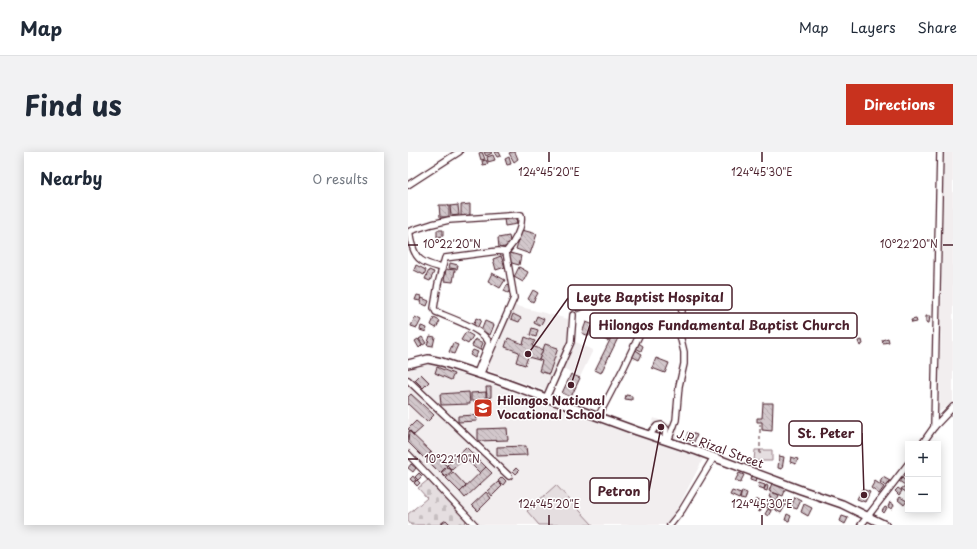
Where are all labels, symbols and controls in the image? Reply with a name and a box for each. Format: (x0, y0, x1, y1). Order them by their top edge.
text: Map (20, 14, 62, 42)
text: Map (799, 17, 829, 38)
text: Layers (851, 17, 896, 38)
text: Share (918, 17, 957, 38)
text: Find us (24, 83, 122, 126)
button: Directions (846, 84, 953, 125)
text: 124°45'20"E (518, 164, 580, 179)
text: 124°45'30"E (731, 164, 793, 179)
text: Nearby (40, 165, 102, 191)
text: 0 results (313, 169, 368, 188)
text: 10°22'20"N (423, 236, 481, 251)
text: 10°22'20"N (880, 236, 938, 251)
callout: Leyte Baptist Hospital (568, 285, 732, 310)
text: Leyte Baptist Hospital (576, 287, 724, 306)
callout: Hilongos Fundamental Baptist Church (590, 313, 857, 338)
text: Hilongos Fundamental Baptist Church (598, 315, 850, 334)
place label: Hilongos National Vocational School (497, 391, 606, 423)
school or university icon: Hilongos National Vocational School (472, 397, 494, 419)
callout: St. Peter (789, 421, 862, 446)
text: St. Peter (797, 423, 855, 442)
street label: J.P. Rizal Street (674, 424, 766, 472)
map controls (905, 441, 941, 513)
button: + (905, 441, 941, 477)
text: 10°22'10"N (424, 451, 480, 466)
button: − (905, 477, 941, 513)
callout: Petron (590, 478, 649, 503)
text: Petron (598, 481, 640, 500)
text: 124°45'20"E (518, 496, 580, 511)
text: 124°45'30"E (731, 496, 793, 511)

